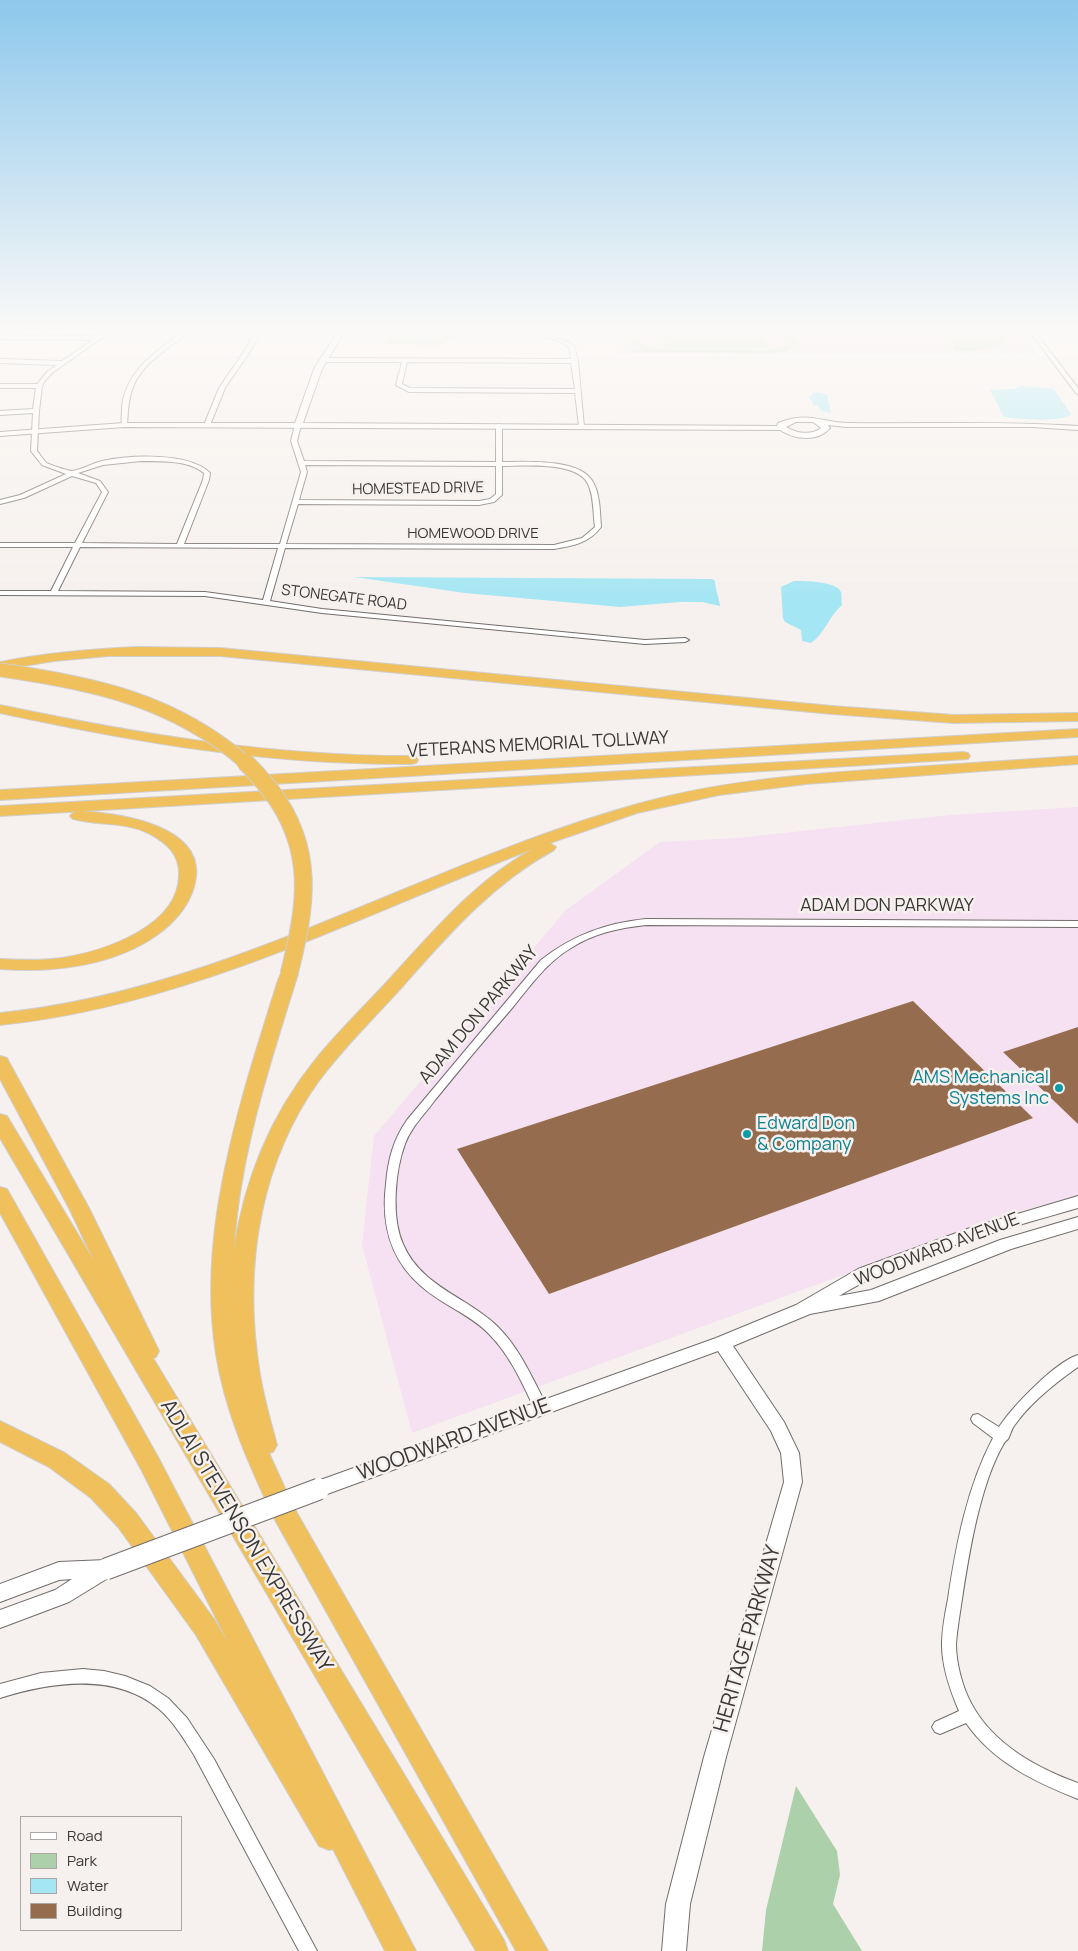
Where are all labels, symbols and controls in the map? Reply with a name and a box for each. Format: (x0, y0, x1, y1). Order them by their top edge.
street label: HOMESTEAD DRIVE (352, 479, 484, 499)
street label: HOMEWOOD DRIVE (407, 525, 539, 543)
street label: STONEGATE ROAD (280, 581, 408, 615)
street label: VETERANS MEMORIAL TOLLWAY (407, 727, 669, 763)
street label: ADAM DON PARKWAY (800, 895, 974, 917)
street label: ADAM DON PARKWAY (415, 942, 543, 1088)
place label: AMS Mechanical Systems Inc (912, 1067, 1049, 1110)
marker: AMS Mechanical Systems Inc (1053, 1082, 1065, 1094)
place label: Edward Don & Company (757, 1113, 855, 1156)
marker: Edward Don & Company (741, 1128, 753, 1140)
street label: WOODWARD AVENUE (852, 1209, 1022, 1291)
street label: WOODWARD AVENUE (354, 1393, 554, 1487)
street label: ADLAI STEVENSON EXPRESSWAY (154, 1395, 338, 1677)
street label: HERITAGE PARKWAY (709, 1543, 787, 1735)
legend (20, 1816, 182, 1931)
text: Road (67, 1825, 103, 1846)
text: Park (67, 1850, 97, 1871)
text: Water (67, 1875, 109, 1896)
text: Building (67, 1900, 122, 1921)

